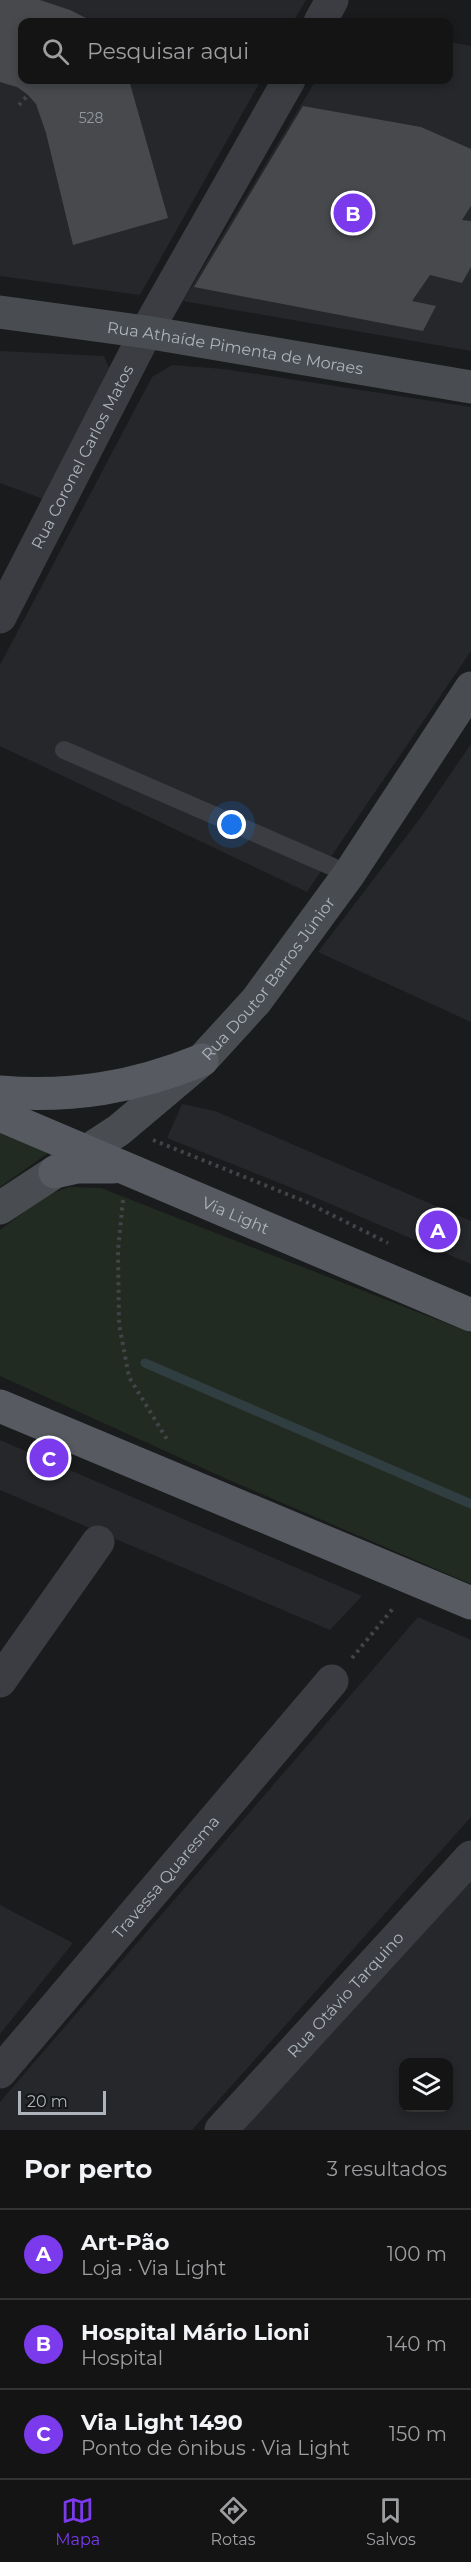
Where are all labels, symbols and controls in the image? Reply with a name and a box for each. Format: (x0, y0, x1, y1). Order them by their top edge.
search box (18, 18, 453, 84)
icon: search (39, 35, 72, 68)
text: Pesquisar aqui (87, 38, 249, 65)
house number: 528 (79, 109, 103, 127)
pin: B (334, 190, 372, 236)
street label: Rua Athaíde Pimenta de Moraes (106, 317, 365, 378)
street label: Rua Coronel Carlos Matos (27, 361, 137, 552)
your location (217, 810, 246, 839)
street label: Rua Doutor Barros Júnior (197, 893, 339, 1064)
street label: Via Light (199, 1192, 272, 1238)
pin: A (418, 1208, 458, 1252)
pin: C (29, 1436, 68, 1480)
street label: Travessa Quaresma (108, 1812, 223, 1942)
street label: Rua Otávio Tarquino (283, 1928, 407, 2061)
map controls (399, 2058, 453, 2112)
button: layers (399, 2058, 453, 2112)
scale bar (18, 2088, 106, 2116)
text: 20 m (27, 2092, 68, 2111)
text: Por perto (24, 2153, 152, 2185)
text: 3 resultados (327, 2157, 447, 2181)
text: Art-Pão (81, 2229, 169, 2256)
text: A (36, 2242, 51, 2266)
text: 100 m (387, 2242, 447, 2266)
text: Loja · Via Light (81, 2256, 226, 2280)
text: Hospital Mário Lioni (81, 2319, 310, 2346)
text: B (36, 2332, 51, 2356)
text: 140 m (387, 2332, 447, 2356)
text: Hospital (81, 2346, 163, 2370)
text: Via Light 1490 (81, 2409, 243, 2436)
text: C (36, 2422, 51, 2446)
text: 150 m (389, 2422, 447, 2446)
text: Ponto de ônibus · Via Light (81, 2436, 350, 2460)
tab: Mapa (55, 2494, 100, 2549)
tab: Rotas (211, 2494, 256, 2549)
tab: Salvos (366, 2494, 416, 2549)

